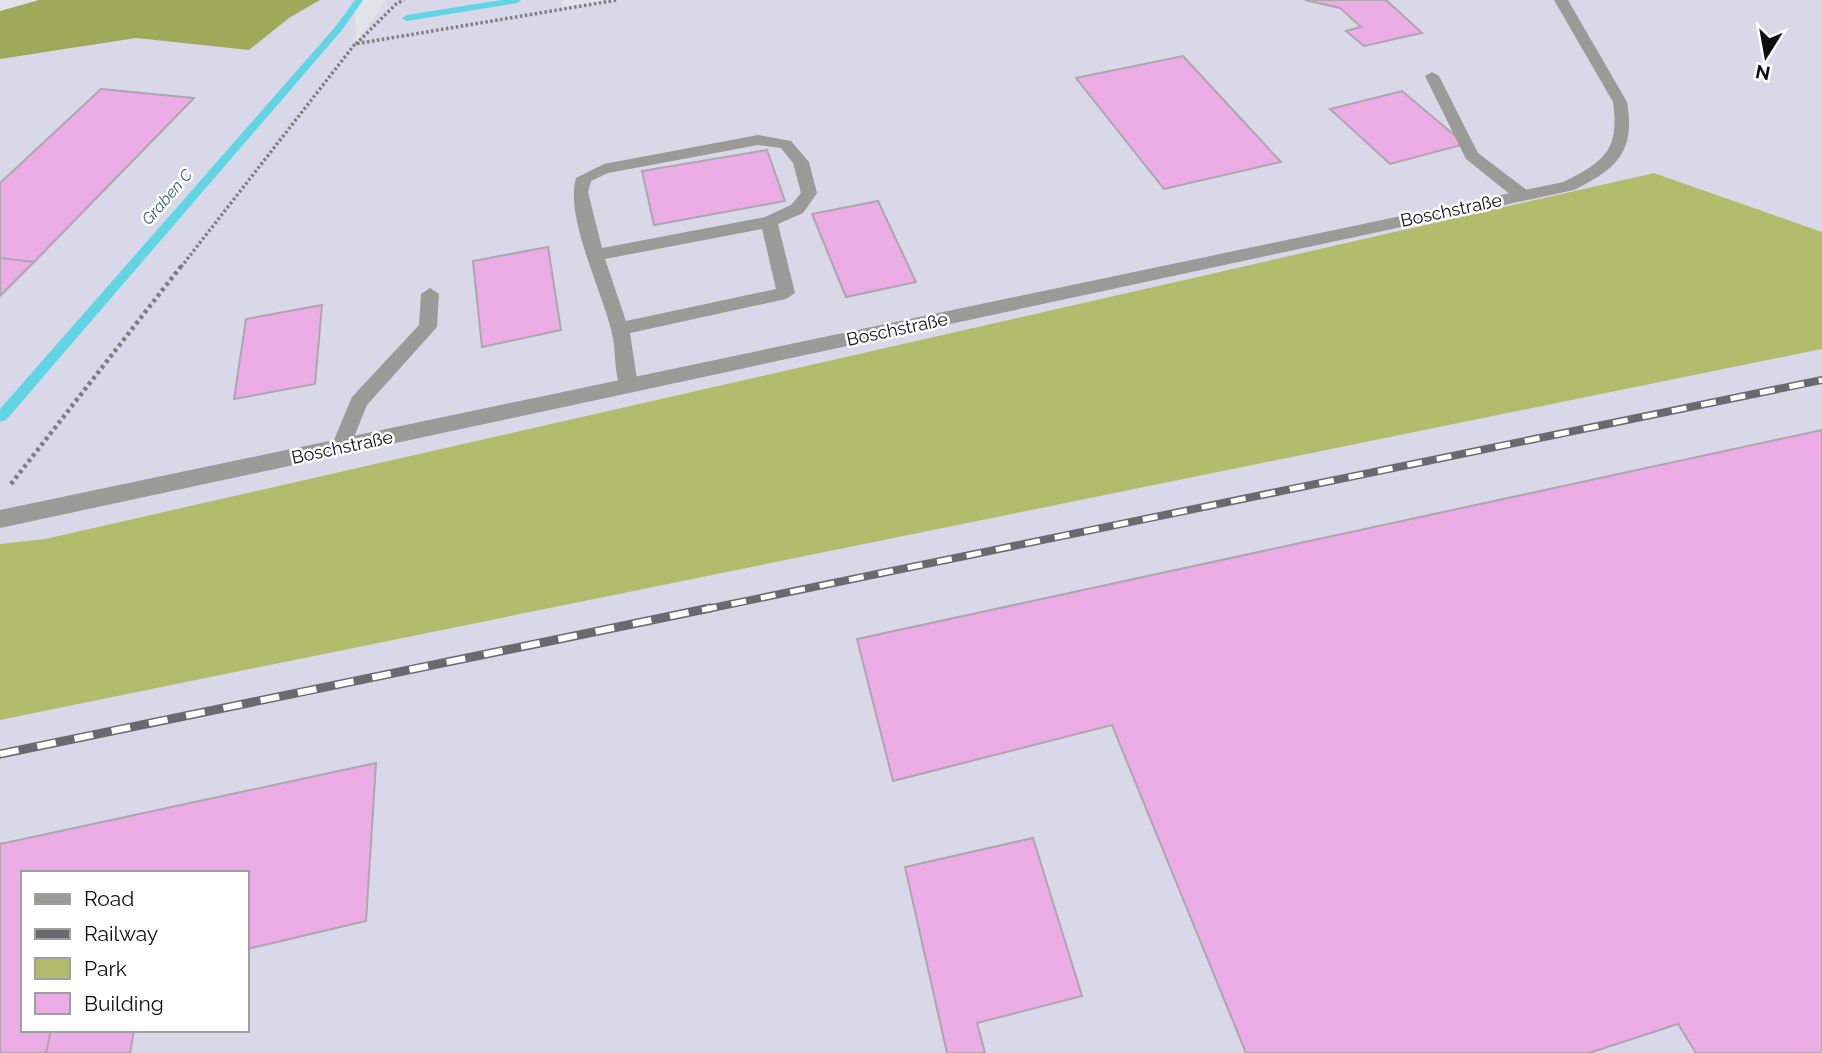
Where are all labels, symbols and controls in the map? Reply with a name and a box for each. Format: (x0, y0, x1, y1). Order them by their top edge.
north arrow (1731, 21, 1801, 91)
text: N (1754, 61, 1772, 85)
water label: Graben C (138, 165, 197, 229)
street label: Boschstraße (1398, 189, 1504, 231)
street label: Boschstraße (844, 308, 950, 350)
street label: Boschstraße (289, 426, 395, 468)
legend (21, 871, 248, 1032)
text: Road (84, 886, 134, 911)
text: Railway (84, 921, 158, 946)
text: Park (84, 956, 127, 981)
text: Building (84, 991, 164, 1016)

